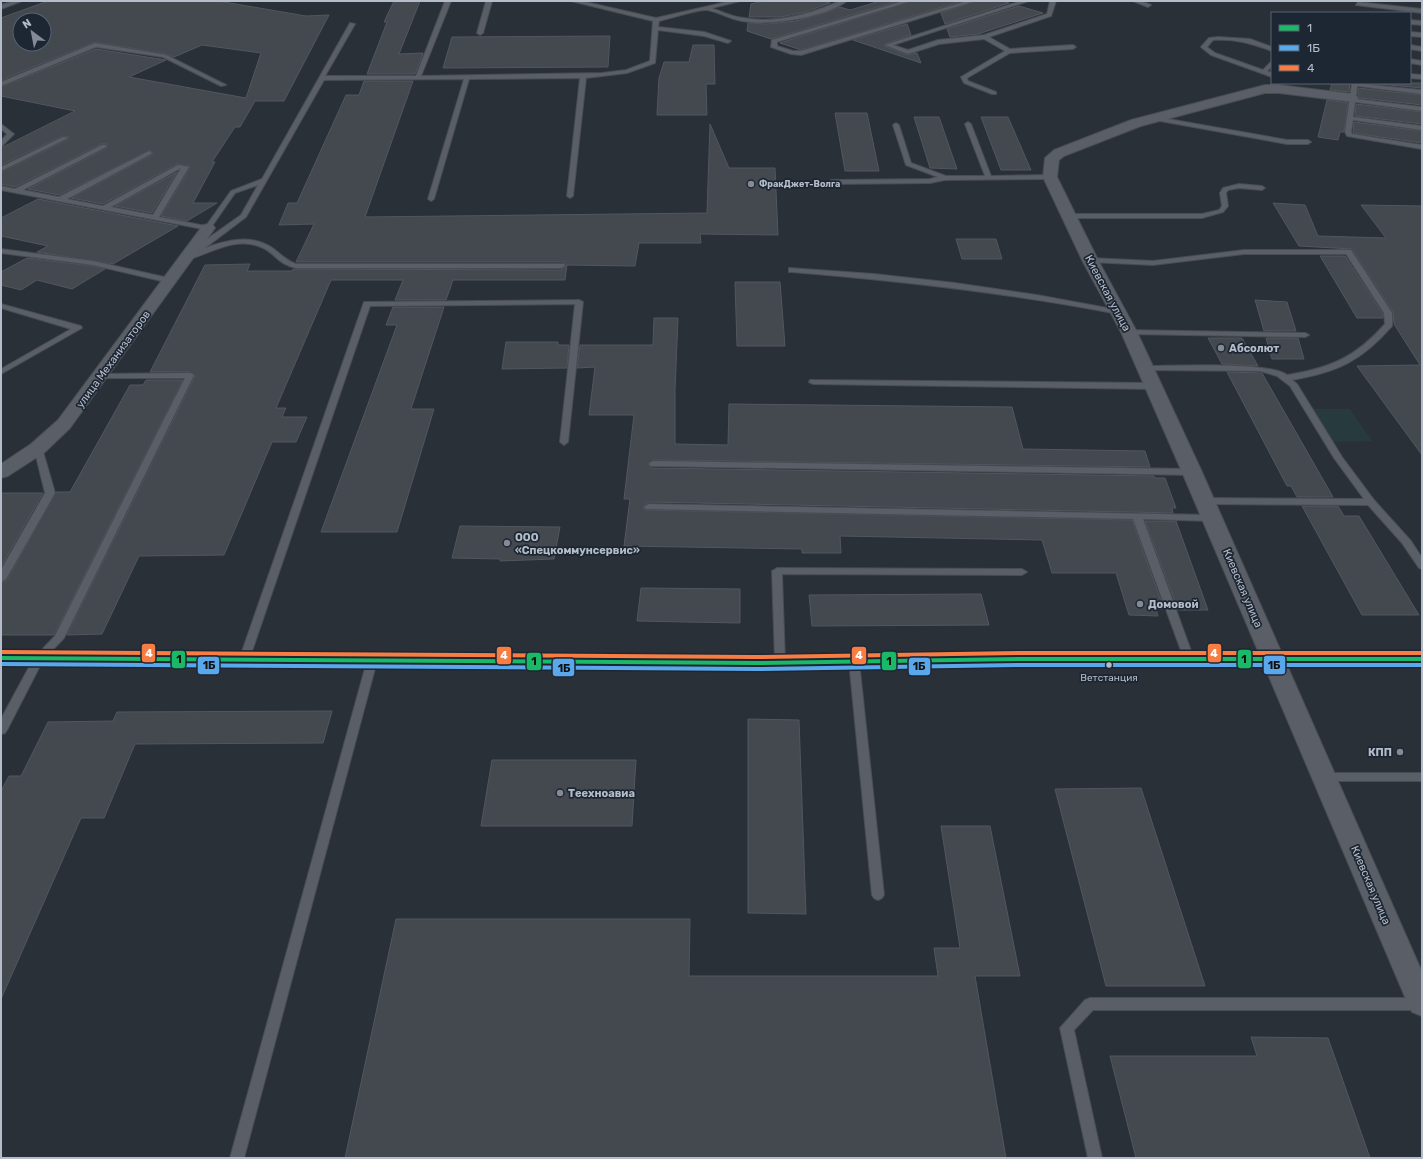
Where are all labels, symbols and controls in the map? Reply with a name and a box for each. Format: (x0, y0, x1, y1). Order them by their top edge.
north arrow (12, 12, 52, 52)
legend (1271, 12, 1411, 84)
text: N (20, 16, 34, 32)
text: 1 (1307, 21, 1312, 35)
text: 1Б (1307, 41, 1320, 55)
text: 4 (1307, 61, 1315, 75)
marker: ФракДжет-Волга (746, 179, 756, 189)
place label: ФракДжет-Волга (759, 179, 840, 189)
street label: Киевская улица (1082, 253, 1133, 334)
street label: улица Механизаторов (74, 308, 153, 411)
place label: Абсолют (1229, 342, 1279, 355)
marker: Абсолют (1216, 343, 1226, 353)
place label: ООО «Спецкоммунсервис» (515, 531, 640, 557)
marker: ООО «Спецкоммунсервис» (502, 538, 512, 548)
street label: Киевская улица (1220, 547, 1265, 630)
place label: Домовой (1148, 598, 1198, 611)
marker: Домовой (1135, 599, 1145, 609)
line badge: 4 (141, 643, 156, 663)
line badge: 4 (1207, 643, 1222, 663)
line badge: 4 (496, 646, 512, 665)
line badge: 4 (851, 646, 867, 665)
text: 4 (145, 647, 153, 660)
text: 4 (1210, 647, 1218, 660)
text: 4 (500, 649, 508, 662)
text: 4 (855, 649, 863, 662)
line badge: 1 (1237, 649, 1252, 669)
line badge: 1 (171, 650, 186, 669)
line badge: 1 (881, 651, 897, 671)
line badge: 1 (526, 652, 542, 671)
text: 1 (176, 653, 182, 666)
text: 1 (1241, 653, 1247, 666)
text: 1 (531, 655, 537, 668)
text: 1 (886, 655, 892, 668)
line badge: 1Б (1263, 655, 1286, 675)
line badge: 1Б (197, 656, 220, 675)
line badge: 1Б (908, 657, 931, 676)
line badge: 1Б (552, 658, 575, 677)
text: 1Б (203, 659, 216, 672)
text: 1Б (1268, 659, 1281, 672)
text: 1Б (913, 660, 926, 673)
marker: Ветстанция (1104, 660, 1114, 670)
text: 1Б (558, 662, 571, 675)
place label: Ветстанция (1080, 672, 1138, 684)
place label: КПП (1368, 746, 1392, 759)
marker: КПП (1395, 747, 1405, 757)
place label: Теехноавиа (568, 787, 635, 800)
marker: Теехноавиа (555, 788, 565, 798)
street label: Киевская улица (1348, 844, 1393, 927)

